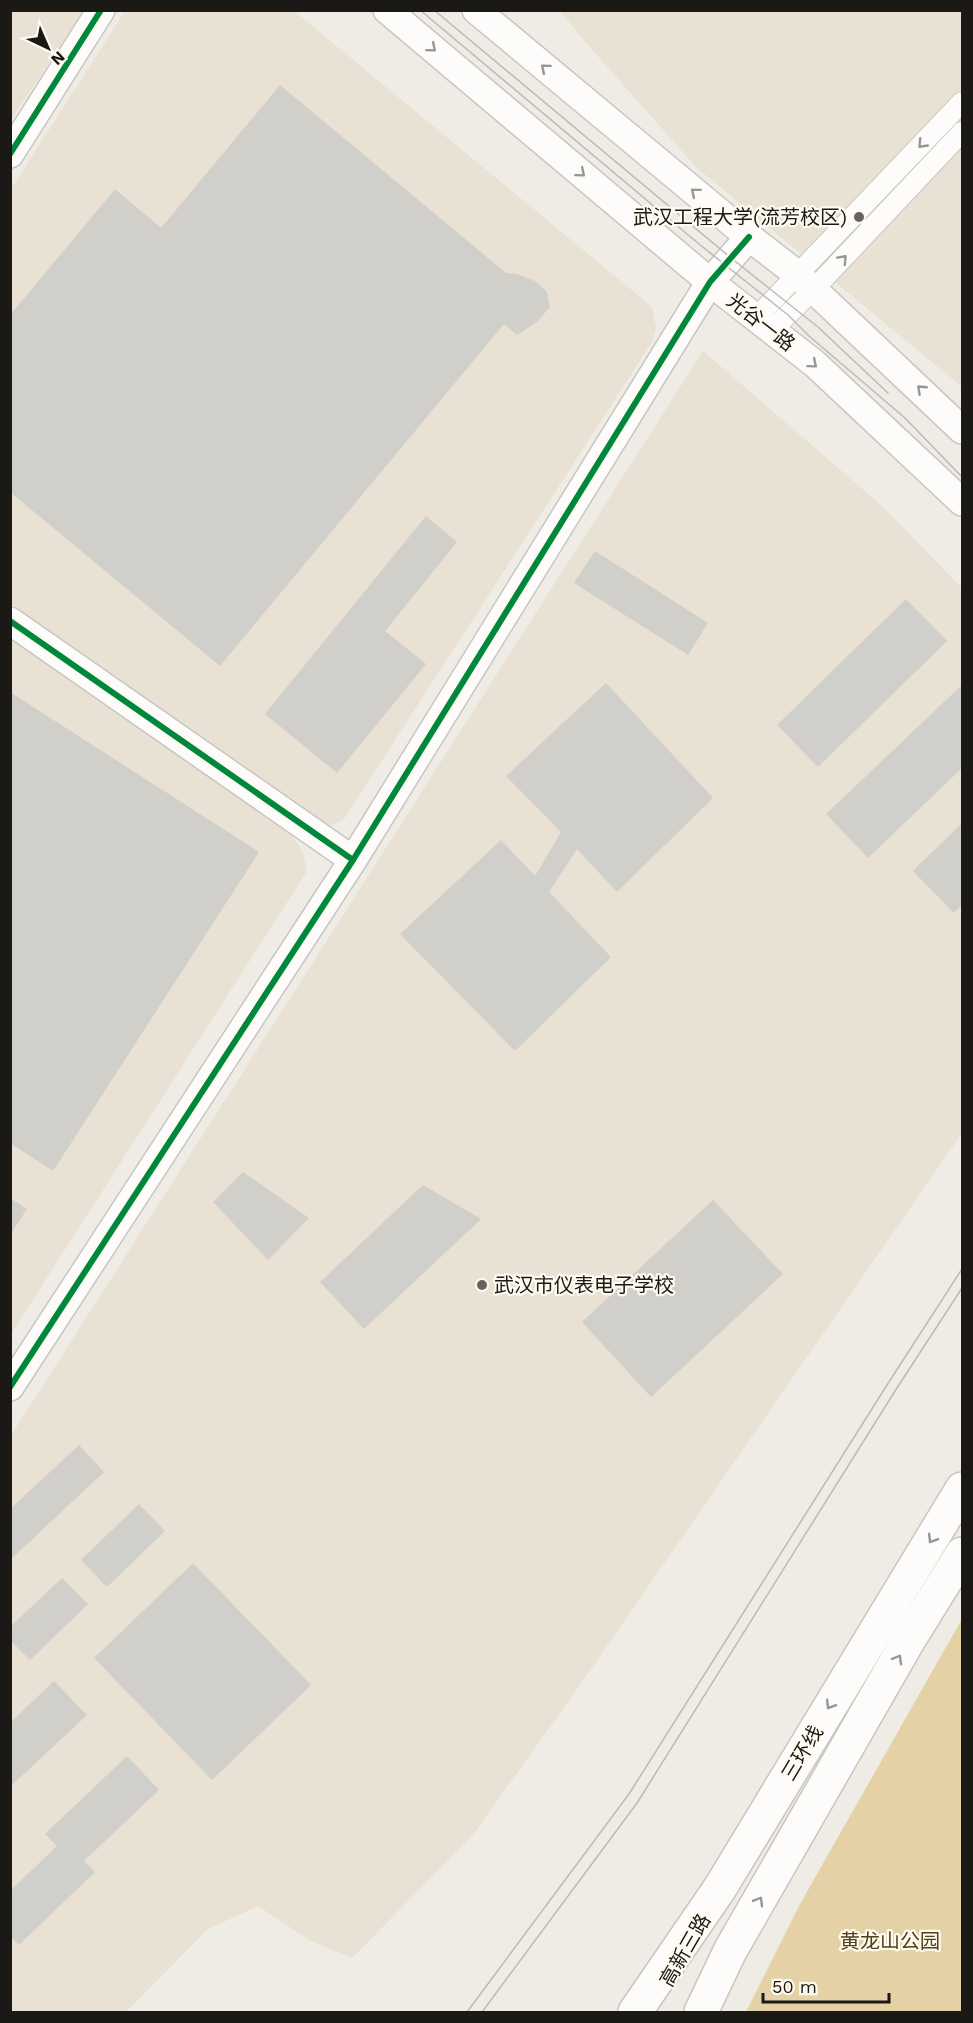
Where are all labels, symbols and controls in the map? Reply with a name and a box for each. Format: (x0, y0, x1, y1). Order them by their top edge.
north arrow (18, 18, 78, 78)
one-way arrow (425, 41, 436, 52)
text: N (47, 47, 69, 69)
one-way arrow (541, 64, 552, 75)
one-way arrow (918, 138, 929, 148)
one-way arrow (574, 166, 585, 177)
one-way arrow (691, 188, 702, 199)
place label: 武汉工程大学(流芳校区) (633, 205, 847, 229)
marker: 武汉工程大学(流芳校区) (852, 210, 866, 224)
one-way arrow (836, 255, 847, 265)
street label: 光谷一路 (722, 288, 800, 356)
one-way arrow (806, 356, 817, 367)
one-way arrow (917, 385, 927, 396)
place label: 武汉市仪表电子学校 (494, 1273, 674, 1297)
marker: 武汉市仪表电子学校 (475, 1278, 489, 1292)
one-way arrow (927, 1533, 939, 1543)
one-way arrow (891, 1655, 903, 1665)
one-way arrow (826, 1699, 838, 1709)
street label: 三环线 (776, 1721, 828, 1785)
one-way arrow (752, 1897, 763, 1907)
street label: 高新三路 (655, 1909, 715, 1991)
park label: 黄龙山公园 (840, 1929, 940, 1953)
scale bar (763, 1966, 889, 2004)
text: 50 m (772, 1976, 817, 1997)

